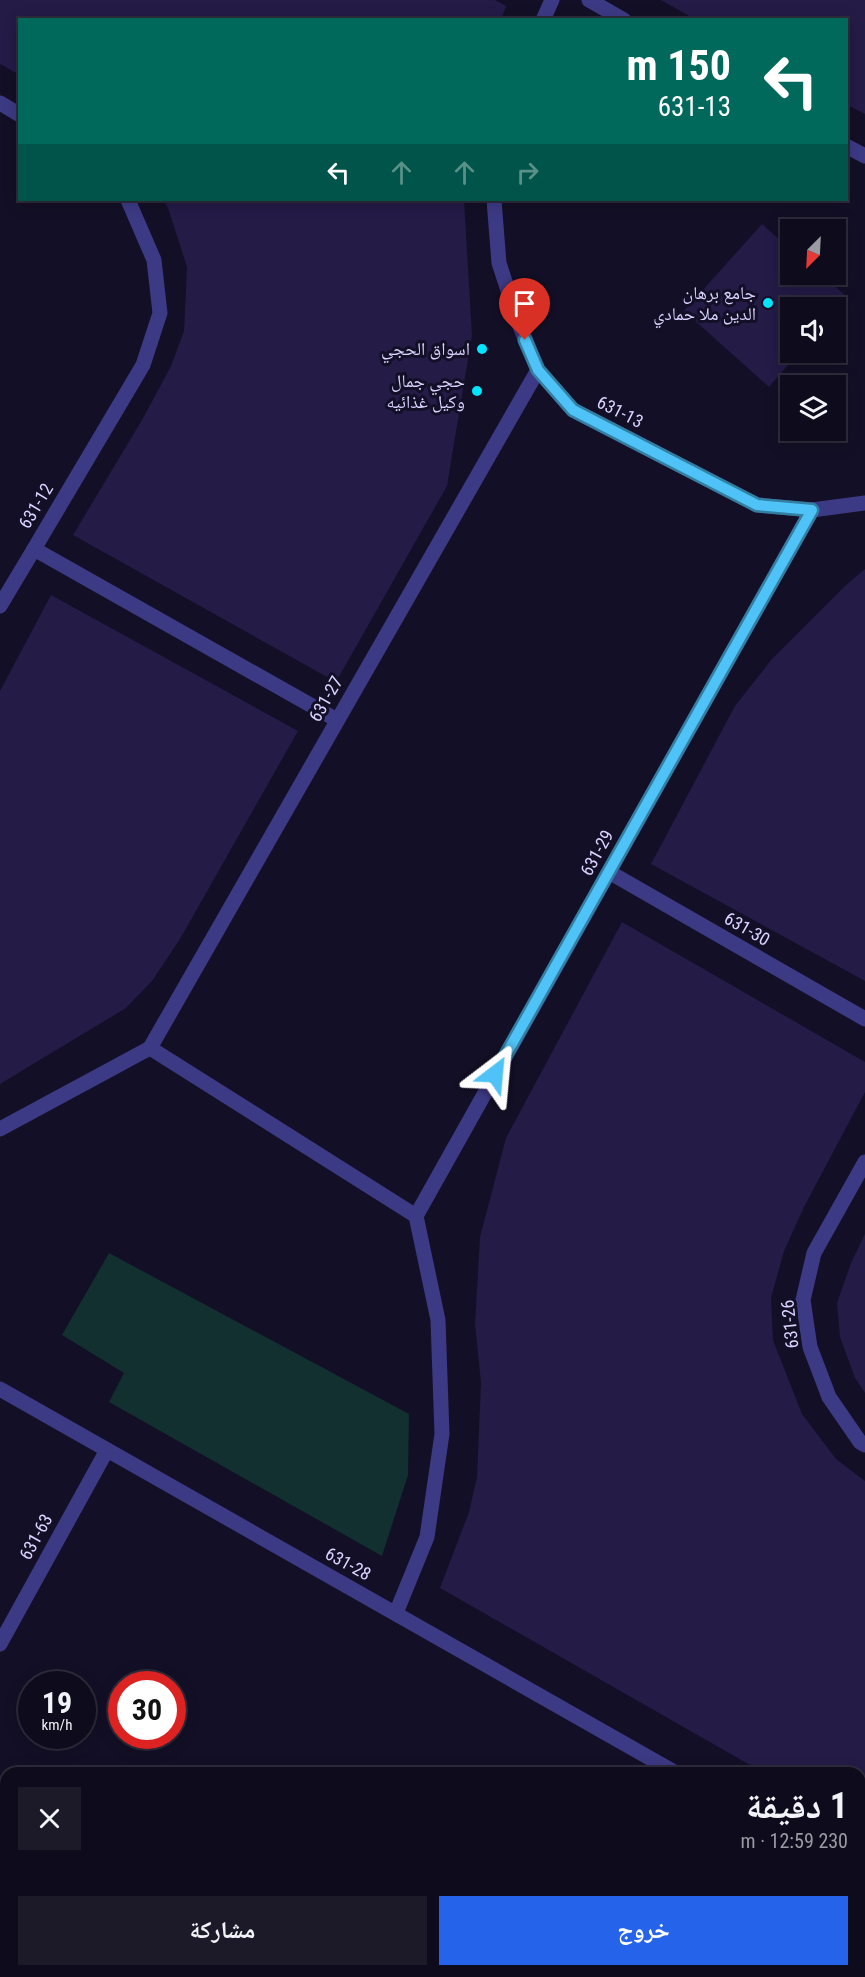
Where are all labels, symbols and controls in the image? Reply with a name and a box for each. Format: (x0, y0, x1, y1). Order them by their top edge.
text: 150 m (626, 41, 731, 90)
icon: left (752, 42, 830, 120)
text: 631-13 (658, 91, 731, 123)
icon: left (322, 156, 355, 189)
icon: ahead (385, 156, 418, 189)
icon: ahead (448, 156, 481, 189)
icon: right (511, 156, 544, 189)
north arrow (780, 219, 846, 285)
map controls (780, 219, 846, 441)
pin (499, 278, 550, 340)
place label: جامع برهان الدين ملا حمادي (653, 282, 756, 329)
icon: arrive (508, 287, 541, 320)
marker: جامع برهان الدين ملا حمادي (761, 296, 775, 310)
button: sound (780, 297, 846, 363)
place label: اسواق الحجي (381, 338, 470, 364)
marker: اسواق الحجي (475, 342, 489, 356)
place label: حجي جمال وكيل غذائيه (386, 370, 465, 413)
button: layers (780, 375, 846, 441)
marker: حجي جمال وكيل غذائيه (470, 384, 484, 398)
street label: 631-13 (594, 391, 647, 432)
street label: 631-12 (14, 479, 57, 532)
street label: 631-27 (304, 672, 347, 725)
street label: 631-29 (576, 826, 618, 879)
street label: 631-30 (721, 907, 774, 950)
position arrow (463, 1042, 527, 1106)
street label: 631-26 (777, 1299, 803, 1349)
street label: 631-63 (15, 1510, 57, 1563)
street label: 631-28 (322, 1543, 375, 1585)
speed limit sign: 30 (108, 1671, 186, 1749)
text: 19 (42, 1685, 72, 1720)
text: km/h (42, 1716, 72, 1734)
text: 1 دقيقة (746, 1785, 848, 1827)
button: close (18, 1787, 81, 1850)
text: 230 m · 12:59 (741, 1829, 848, 1853)
button: مشاركة (18, 1896, 427, 1965)
button: خروج (439, 1896, 848, 1965)

